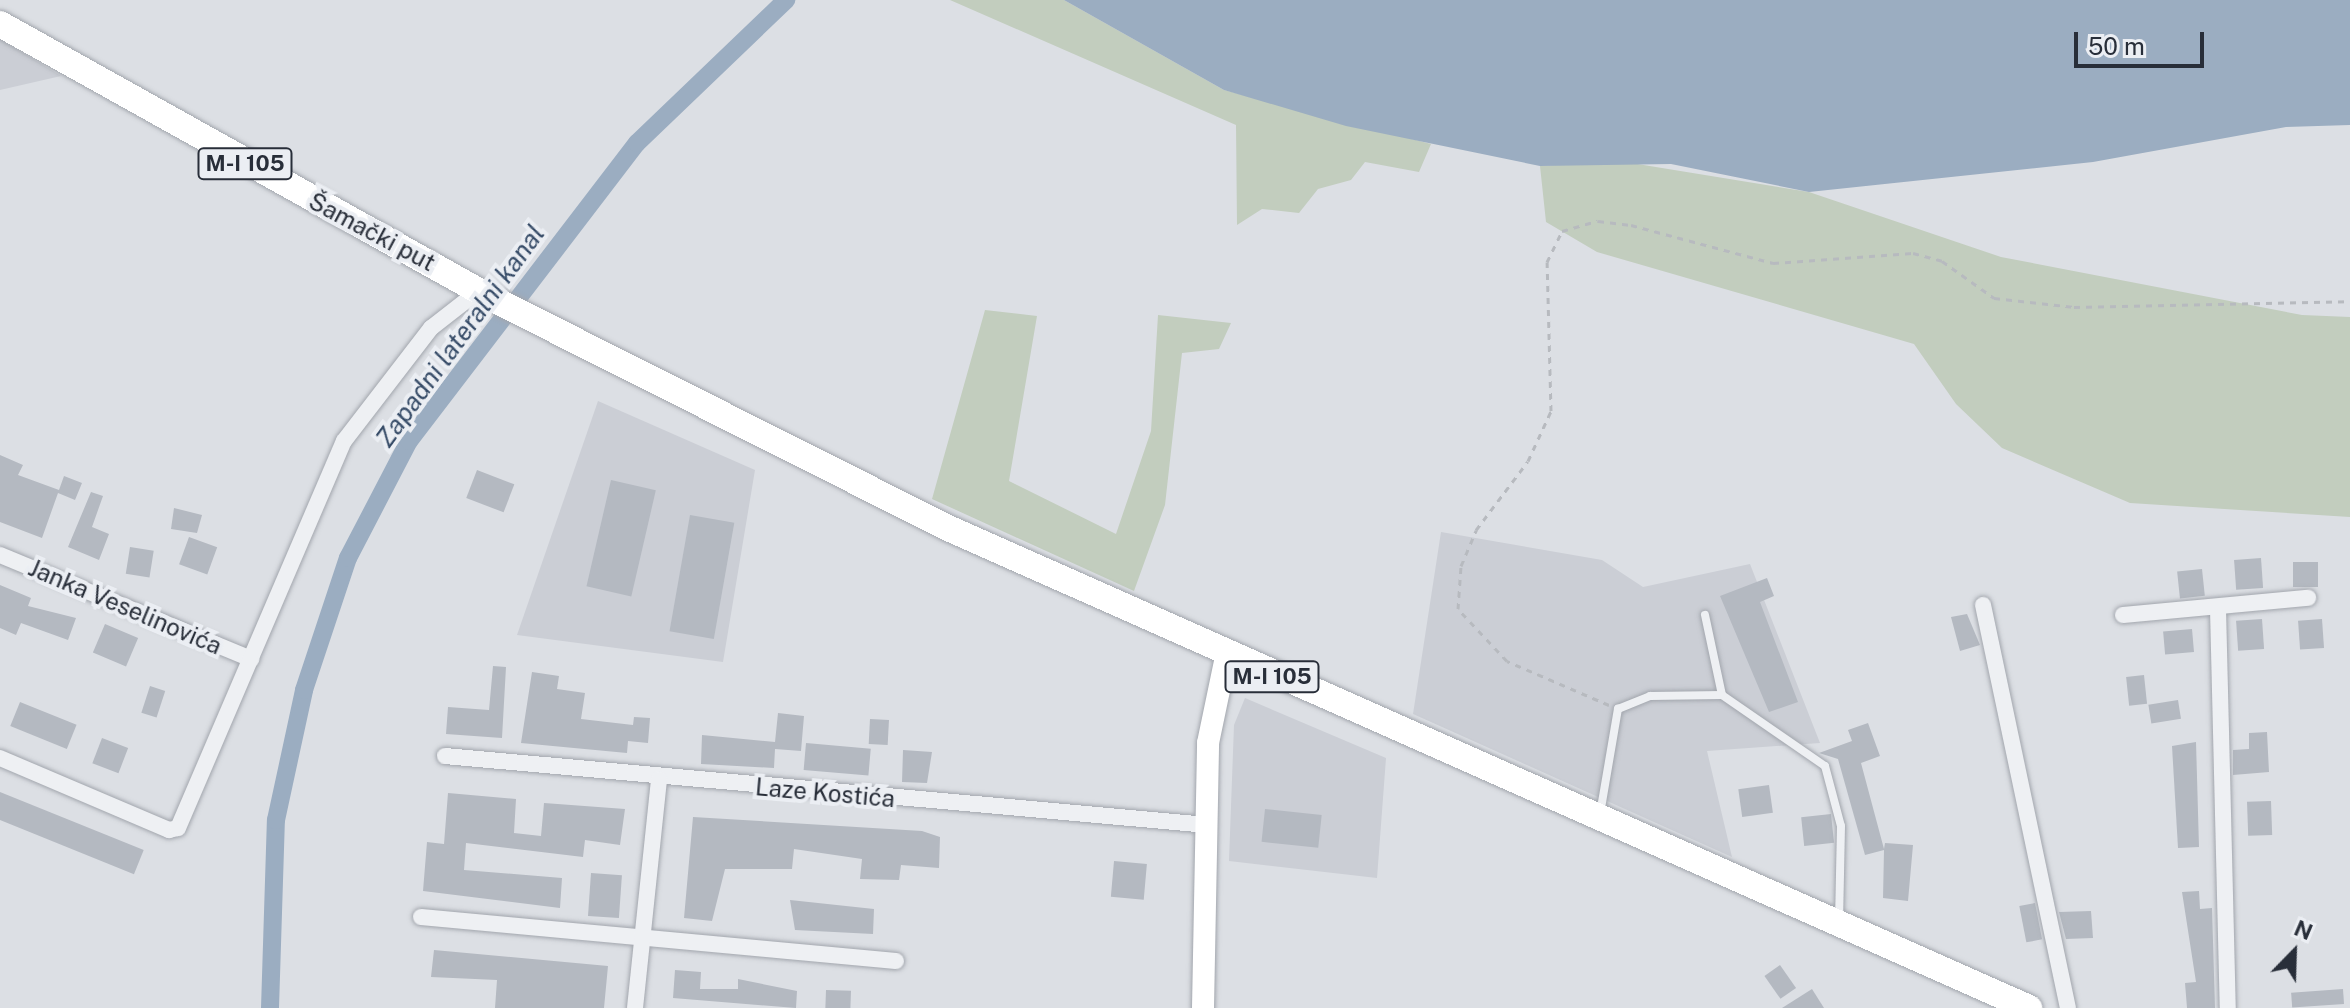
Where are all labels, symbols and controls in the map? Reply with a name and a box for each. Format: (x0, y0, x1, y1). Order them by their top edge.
scale bar (2078, 16, 2208, 66)
text: 50 m (2088, 32, 2145, 60)
road number: M-I 105 (197, 146, 293, 182)
street label: Šamački put (304, 187, 440, 277)
water label: Zapadni lateralni kanal (369, 219, 551, 453)
street label: Janka Veselinovića (24, 553, 226, 661)
road number: M-I 105 (1224, 659, 1320, 695)
street label: Laze Kostića (754, 773, 896, 813)
north arrow (2254, 912, 2334, 992)
text: N (2290, 915, 2316, 945)

